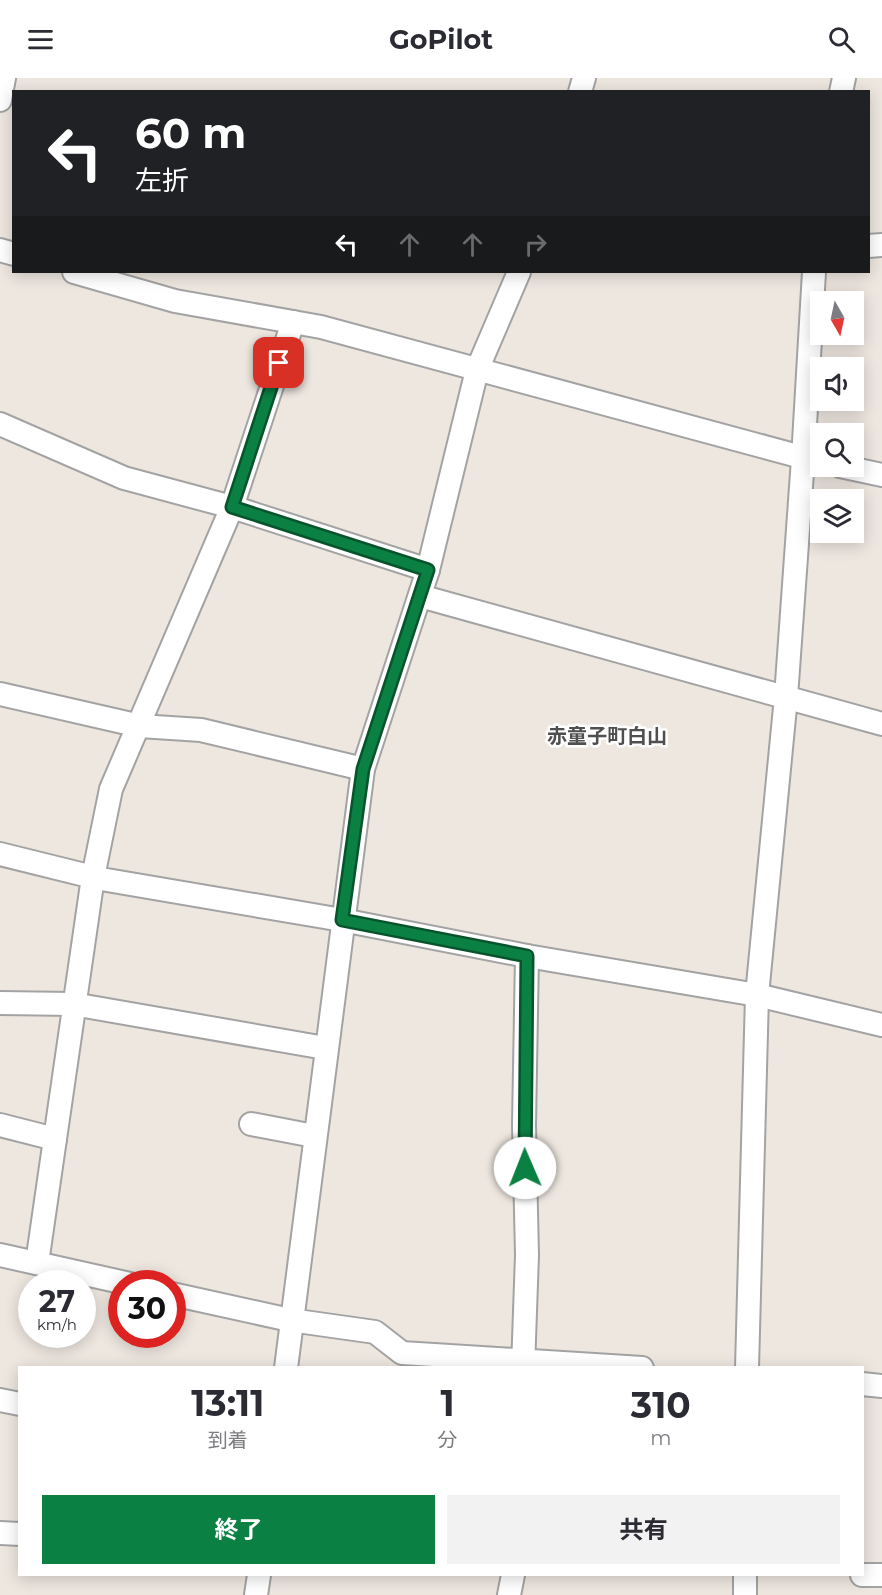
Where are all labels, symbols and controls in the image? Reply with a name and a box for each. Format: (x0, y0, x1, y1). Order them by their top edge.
icon: menu (24, 23, 57, 56)
text: GoPilot (389, 23, 493, 56)
icon: search (825, 23, 858, 56)
text: 60 m (135, 107, 246, 159)
icon: left (36, 114, 114, 192)
text: 左折 (135, 164, 189, 197)
icon: left (330, 228, 363, 261)
icon: ahead (393, 228, 426, 261)
icon: ahead (456, 228, 489, 261)
icon: right (519, 228, 552, 261)
north arrow (810, 291, 864, 345)
map controls (810, 291, 864, 543)
pin (253, 337, 304, 388)
icon: arrive (262, 346, 295, 379)
button: sound (810, 357, 864, 411)
button: search (810, 423, 864, 477)
button: layers (810, 489, 864, 543)
district label: 赤童子町白山 (547, 724, 667, 748)
position arrow (493, 1136, 557, 1200)
speed limit sign: 30 (108, 1270, 186, 1348)
text: 27 (39, 1283, 75, 1320)
text: km/h (37, 1315, 77, 1334)
text: 13:11 (191, 1381, 264, 1425)
text: 1 (441, 1381, 455, 1425)
text: 310 (631, 1383, 691, 1427)
text: m (650, 1426, 671, 1450)
text: 到着 (208, 1428, 248, 1452)
text: 分 (438, 1428, 458, 1452)
button: 終了 (42, 1495, 435, 1564)
button: 共有 (447, 1495, 840, 1564)

